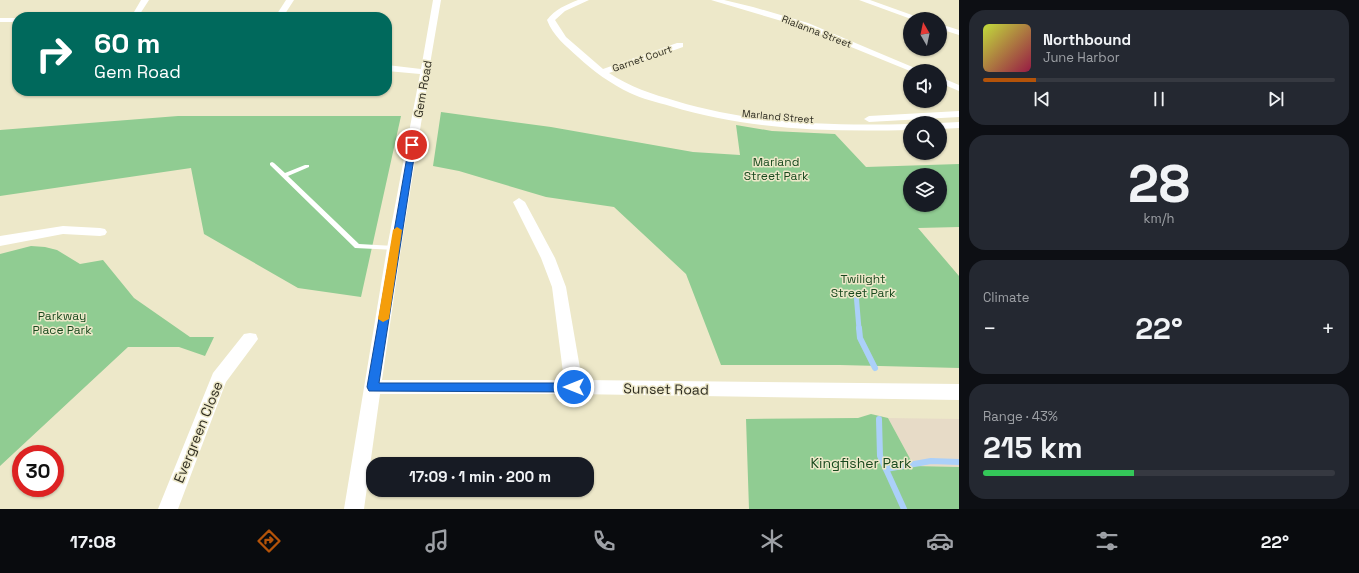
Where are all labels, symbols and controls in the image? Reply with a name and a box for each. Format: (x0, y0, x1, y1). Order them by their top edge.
street label: Rialanna Street (780, 12, 854, 51)
north arrow (903, 12, 947, 56)
map controls (903, 12, 947, 212)
text: 60 m (94, 25, 160, 61)
icon: right (28, 28, 80, 80)
text: Northbound (1043, 30, 1131, 49)
street label: Garnet Court (611, 42, 674, 75)
text: June Harbor (1043, 49, 1120, 66)
street label: Gem Road (410, 59, 436, 119)
text: Gem Road (94, 60, 181, 83)
button: sound (903, 64, 947, 108)
icon: previous (1031, 88, 1053, 110)
icon: pause (1148, 88, 1170, 110)
icon: next (1265, 88, 1287, 110)
street label: Marland Street (741, 107, 815, 126)
button: search (903, 116, 947, 160)
pin (395, 128, 429, 162)
icon: arrive (401, 134, 423, 156)
text: 28 (1128, 151, 1190, 217)
park label: Marland Street Park (744, 154, 809, 184)
button: layers (903, 168, 947, 212)
text: km/h (1144, 210, 1174, 227)
park label: Twilight Street Park (831, 271, 896, 301)
text: Climate (983, 289, 1029, 306)
park label: Parkway Place Park (32, 308, 92, 338)
text: 22° (1135, 309, 1183, 348)
text: − (983, 314, 997, 342)
text: + (1321, 314, 1335, 342)
position arrow (553, 366, 595, 408)
street label: Evergreen Close (169, 379, 227, 485)
street label: Sunset Road (623, 379, 709, 399)
text: Range · 43% (983, 408, 1058, 425)
text: 215 km (983, 428, 1083, 467)
speed limit sign: 30 (12, 445, 64, 497)
park label: Kingfisher Park (810, 454, 912, 472)
text: 17:09 · 1 min · 200 m (409, 467, 551, 486)
icon: directions (255, 527, 283, 555)
icon: music (423, 527, 451, 555)
icon: phone (590, 527, 618, 555)
icon: climate (758, 527, 786, 555)
icon: car (926, 527, 954, 555)
icon: filters (1093, 527, 1121, 555)
text: 17:08 (70, 530, 116, 553)
text: 22° (1261, 530, 1289, 553)

